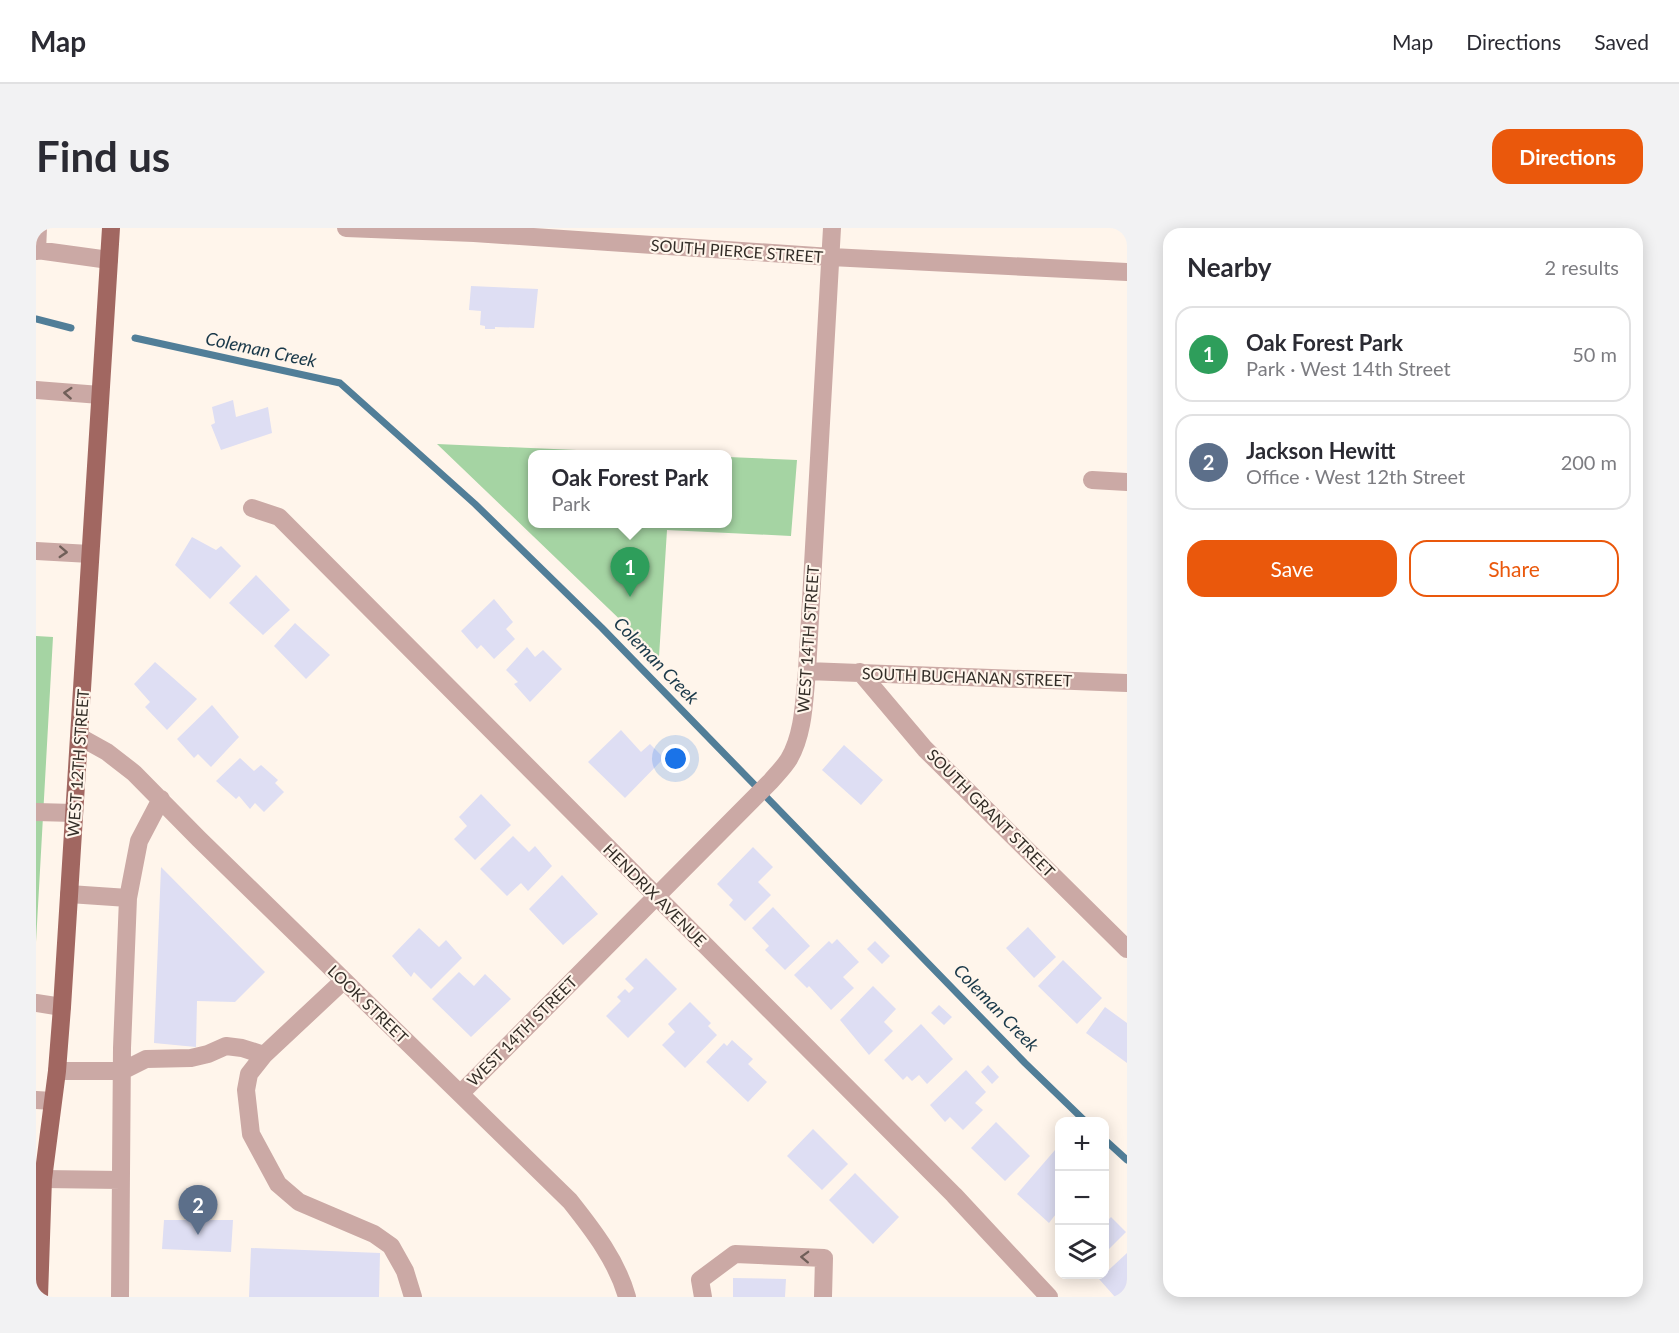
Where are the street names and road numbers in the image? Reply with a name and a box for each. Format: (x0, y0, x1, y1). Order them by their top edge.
street label: SOUTH PIERCE STREET (650, 235, 824, 266)
street label: WEST 14TH STREET (793, 564, 822, 713)
street label: SOUTH BUCHANAN STREET (862, 663, 1073, 690)
street label: WEST 12TH STREET (63, 688, 92, 837)
street label: SOUTH GRANT STREET (923, 745, 1060, 881)
street label: HENDRIX AVENUE (600, 839, 711, 950)
street label: LOOK STREET (324, 961, 413, 1047)
street label: WEST 14TH STREET (463, 971, 581, 1090)

